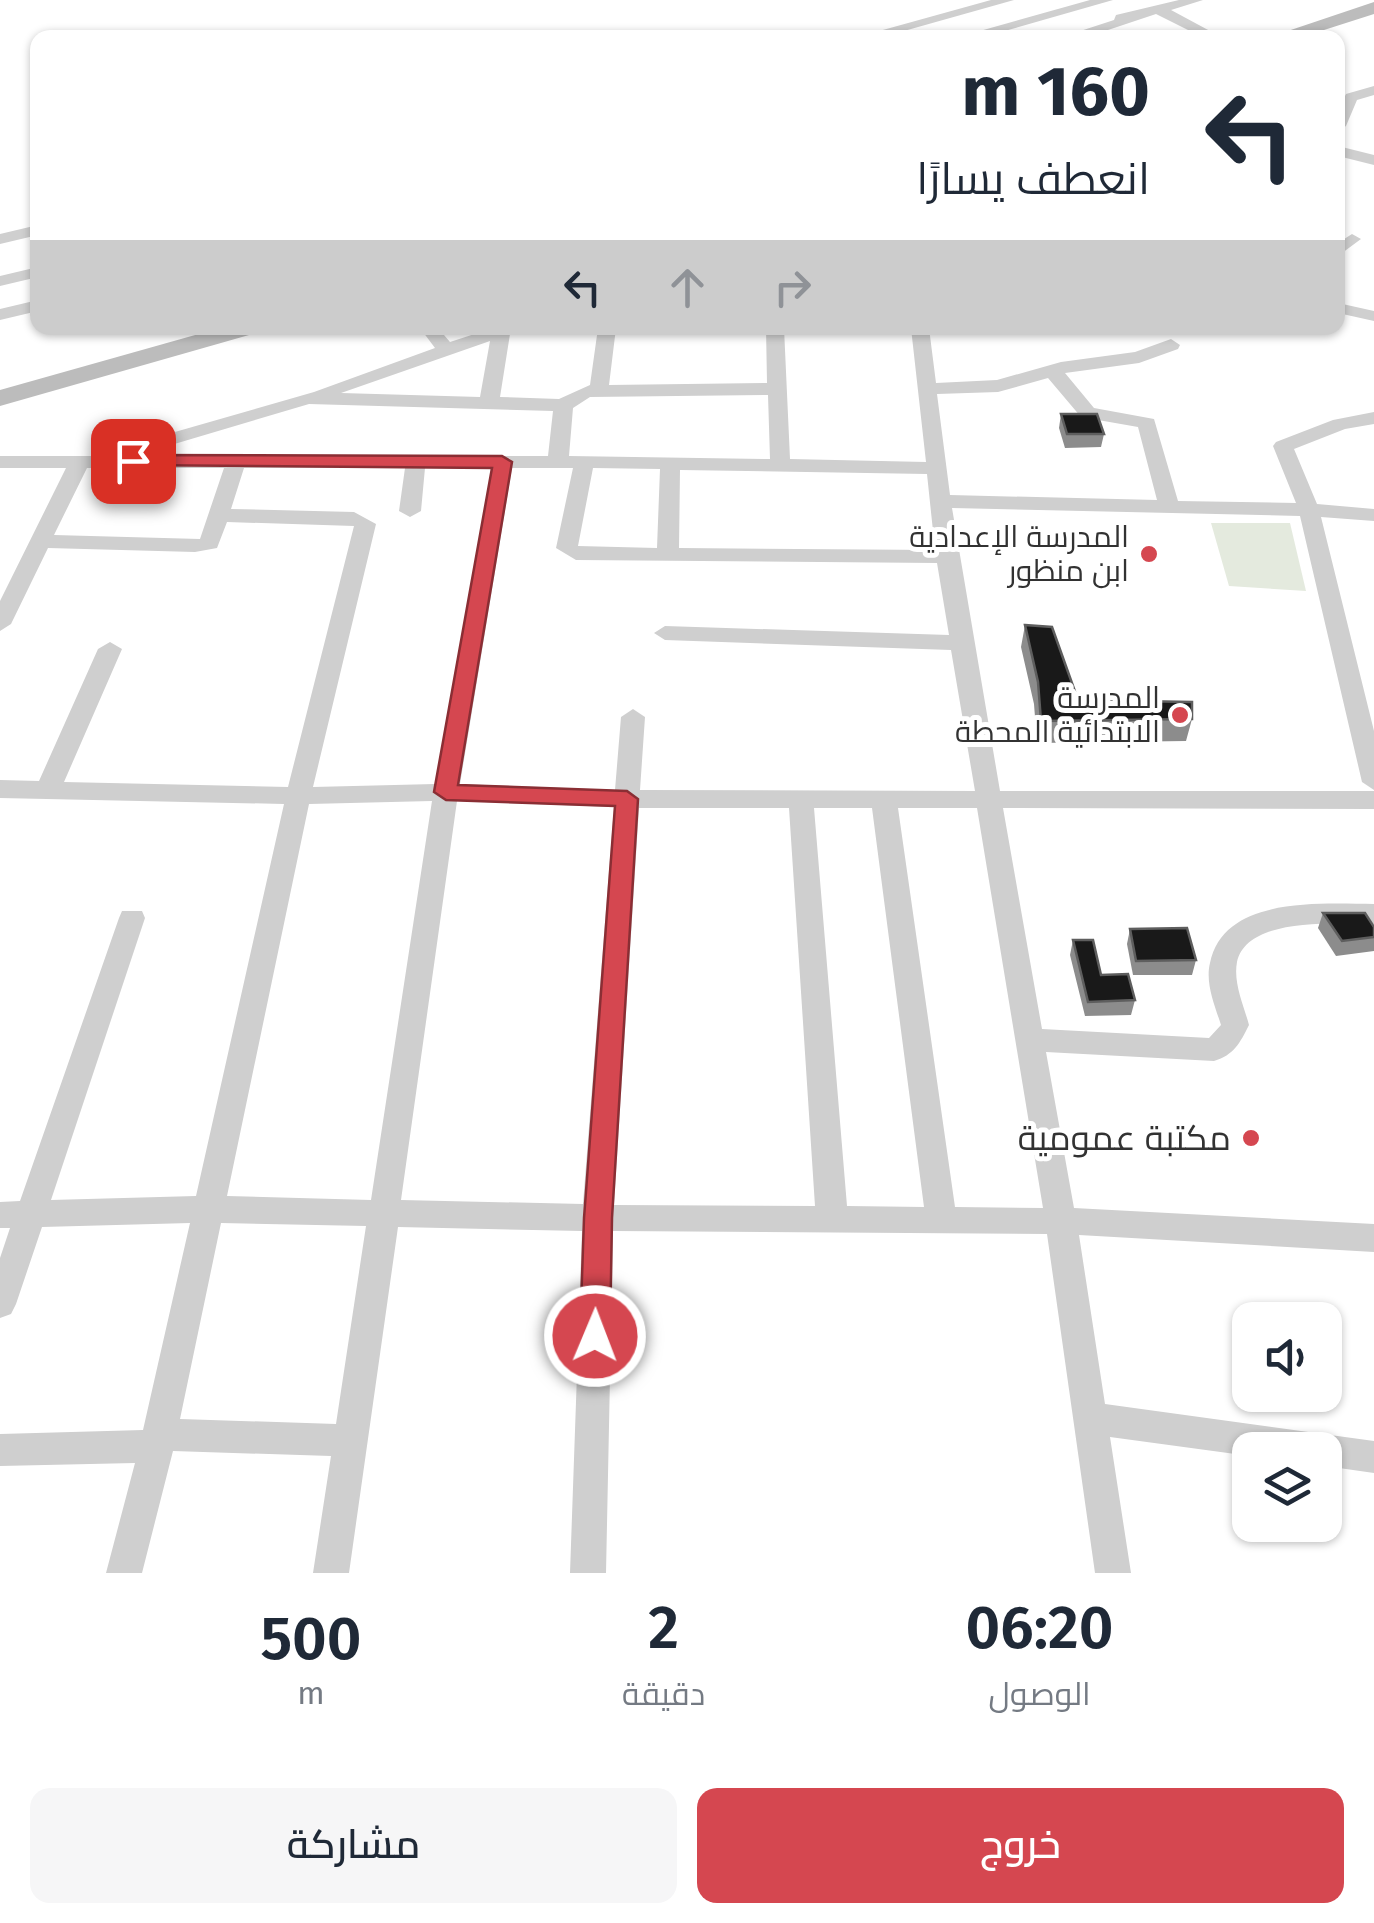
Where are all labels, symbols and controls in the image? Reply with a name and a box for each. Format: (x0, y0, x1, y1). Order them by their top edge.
text: 160 m (961, 50, 1150, 134)
icon: left (1185, 70, 1315, 200)
text: انعطف يسارًا (916, 152, 1150, 206)
icon: left (555, 260, 610, 315)
icon: ahead (660, 260, 715, 315)
icon: right (765, 260, 820, 315)
pin (91, 419, 176, 504)
icon: arrive (106, 434, 161, 489)
place label: المدرسة الإعدادية ابن منظور (909, 519, 1129, 589)
marker: المدرسة الإعدادية ابن منظور (1138, 543, 1160, 565)
place label: المدرسة الابتدائية المحطة (955, 680, 1160, 750)
marker: المدرسة الابتدائية المحطة (1169, 704, 1191, 726)
place label: مكتبة عمومية (1018, 1117, 1231, 1159)
marker: مكتبة عمومية (1240, 1127, 1262, 1149)
position arrow (543, 1284, 647, 1388)
map controls (1232, 1302, 1342, 1542)
button: sound (1232, 1302, 1342, 1412)
button: layers (1232, 1432, 1342, 1542)
text: 2 (648, 1592, 679, 1664)
text: 06:20 (966, 1592, 1114, 1664)
text: 500 (260, 1603, 362, 1675)
text: m (297, 1674, 325, 1712)
text: دقيقة (622, 1675, 705, 1713)
text: الوصول (989, 1675, 1091, 1713)
button: مشاركة (30, 1788, 677, 1903)
button: خروج (697, 1788, 1344, 1903)

